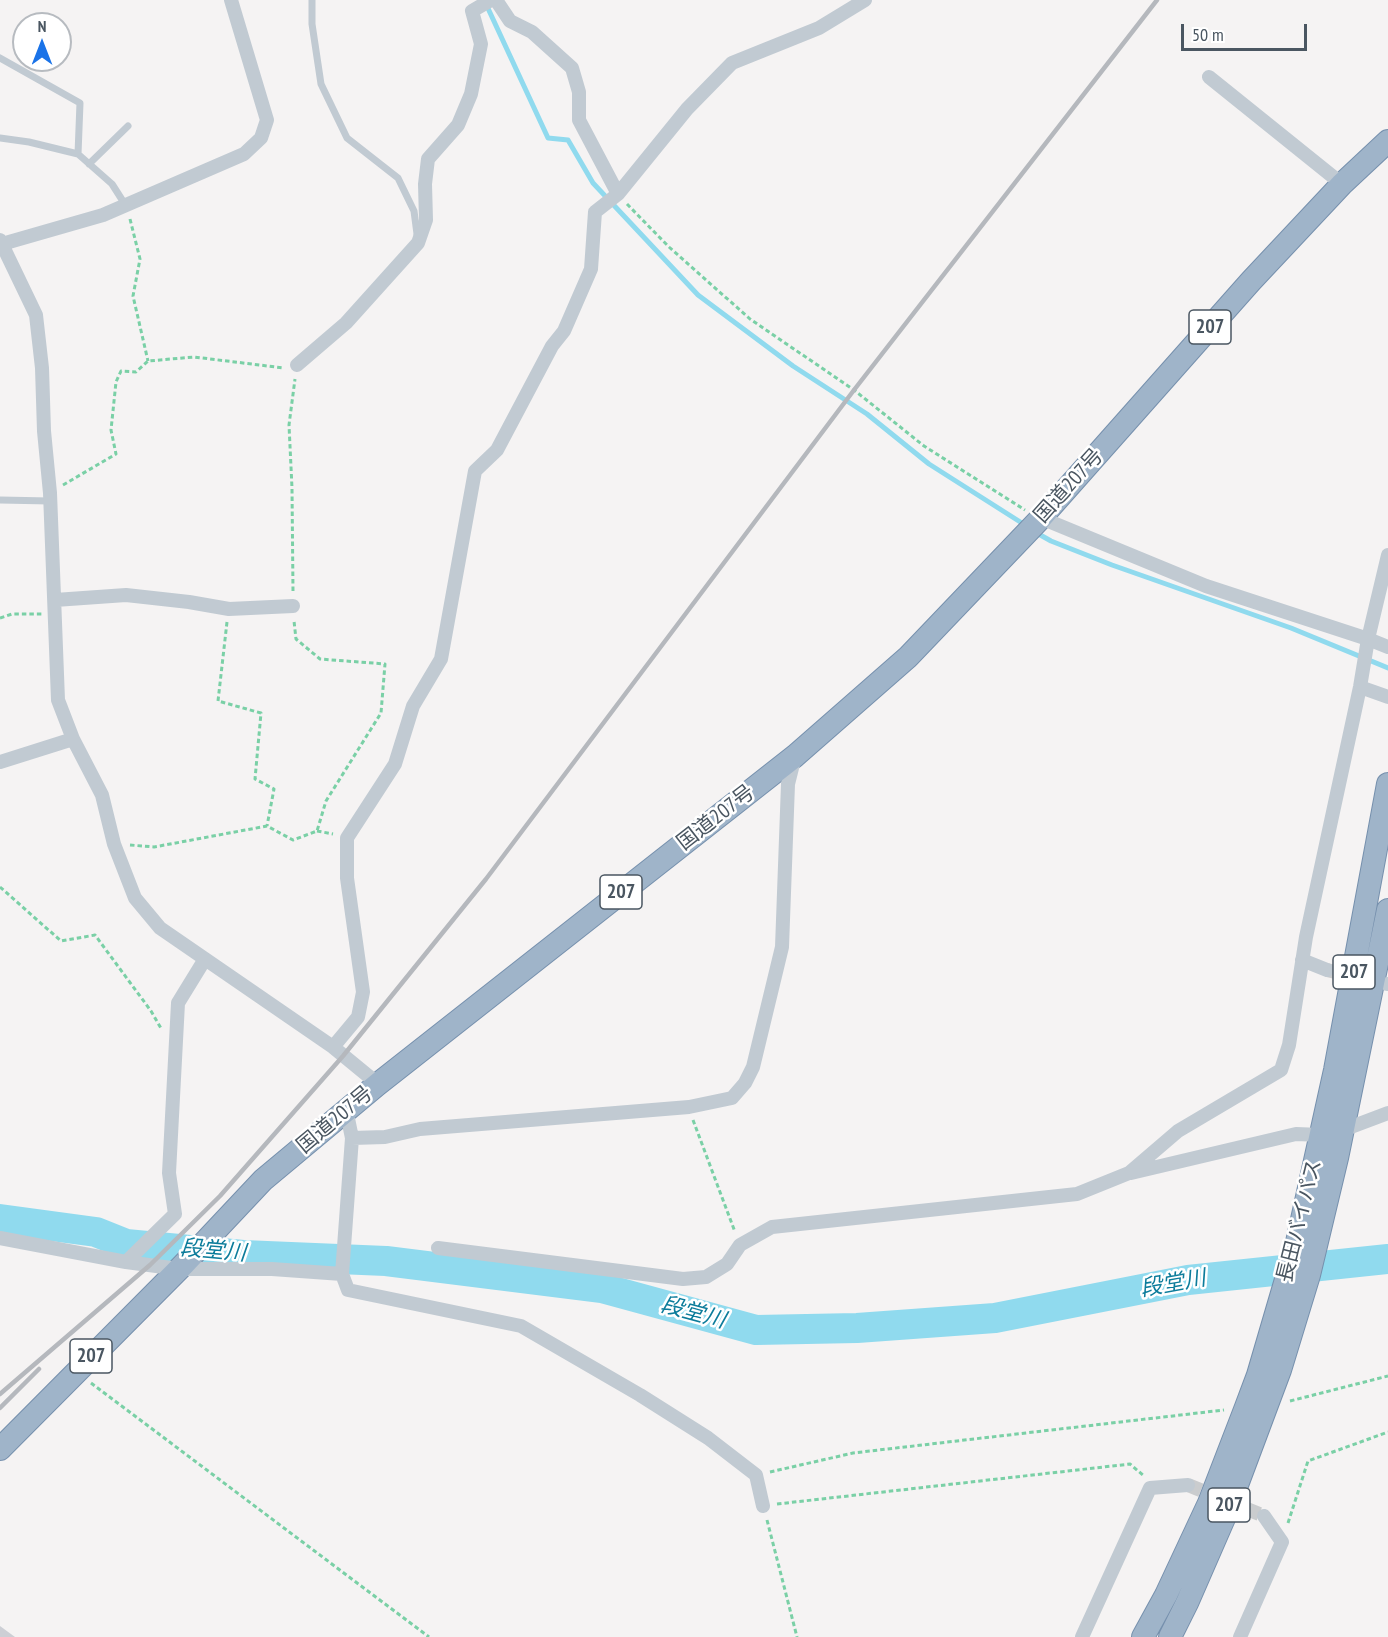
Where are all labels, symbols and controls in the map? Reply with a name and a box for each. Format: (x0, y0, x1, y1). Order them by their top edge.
north arrow (12, 12, 72, 72)
scale bar (1184, 12, 1310, 50)
text: N (38, 16, 46, 36)
text: 50 m (1192, 23, 1224, 46)
road number: 207 (1189, 310, 1231, 344)
street label: 国道207号 (1029, 444, 1109, 528)
street label: 国道207号 (672, 780, 760, 856)
road number: 207 (600, 875, 642, 909)
road number: 207 (1333, 955, 1375, 989)
street label: 国道207号 (292, 1081, 378, 1159)
street label: 長田バイパス (1273, 1157, 1327, 1285)
water label: 段堂川 (179, 1235, 247, 1267)
water label: 段堂川 (1138, 1265, 1208, 1303)
water label: 段堂川 (658, 1292, 728, 1334)
road number: 207 (70, 1339, 112, 1373)
road number: 207 (1208, 1488, 1250, 1522)

